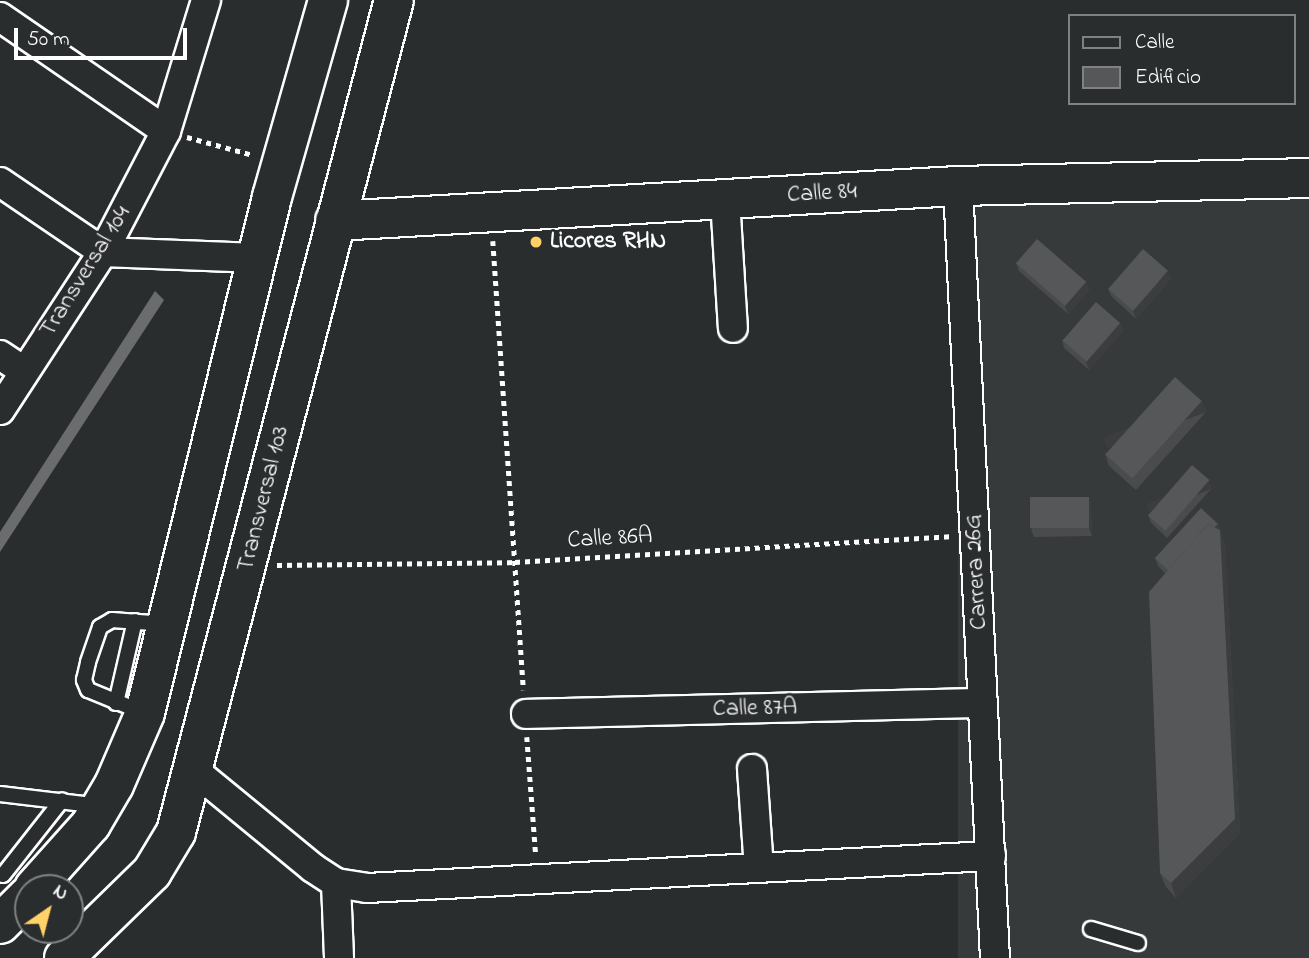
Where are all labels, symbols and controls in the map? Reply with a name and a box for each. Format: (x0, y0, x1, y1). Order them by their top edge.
scale bar (18, 14, 191, 58)
legend (1068, 14, 1295, 105)
text: 50 m (27, 25, 70, 55)
text: Calle (1135, 28, 1174, 58)
text: Edificio (1135, 63, 1201, 93)
street label: Calle 84 (786, 178, 858, 210)
street label: Transversal 104 (34, 201, 138, 343)
place label: Licores RHN (550, 228, 666, 256)
marker: Licores RHN (528, 234, 544, 250)
street label: Transversal 103 (232, 423, 296, 575)
street label: Carrera 26G (960, 513, 994, 631)
street label: Calle 86A (567, 522, 653, 556)
street label: Calle 87A (712, 694, 798, 724)
north arrow (14, 874, 84, 944)
text: N (47, 878, 73, 908)

